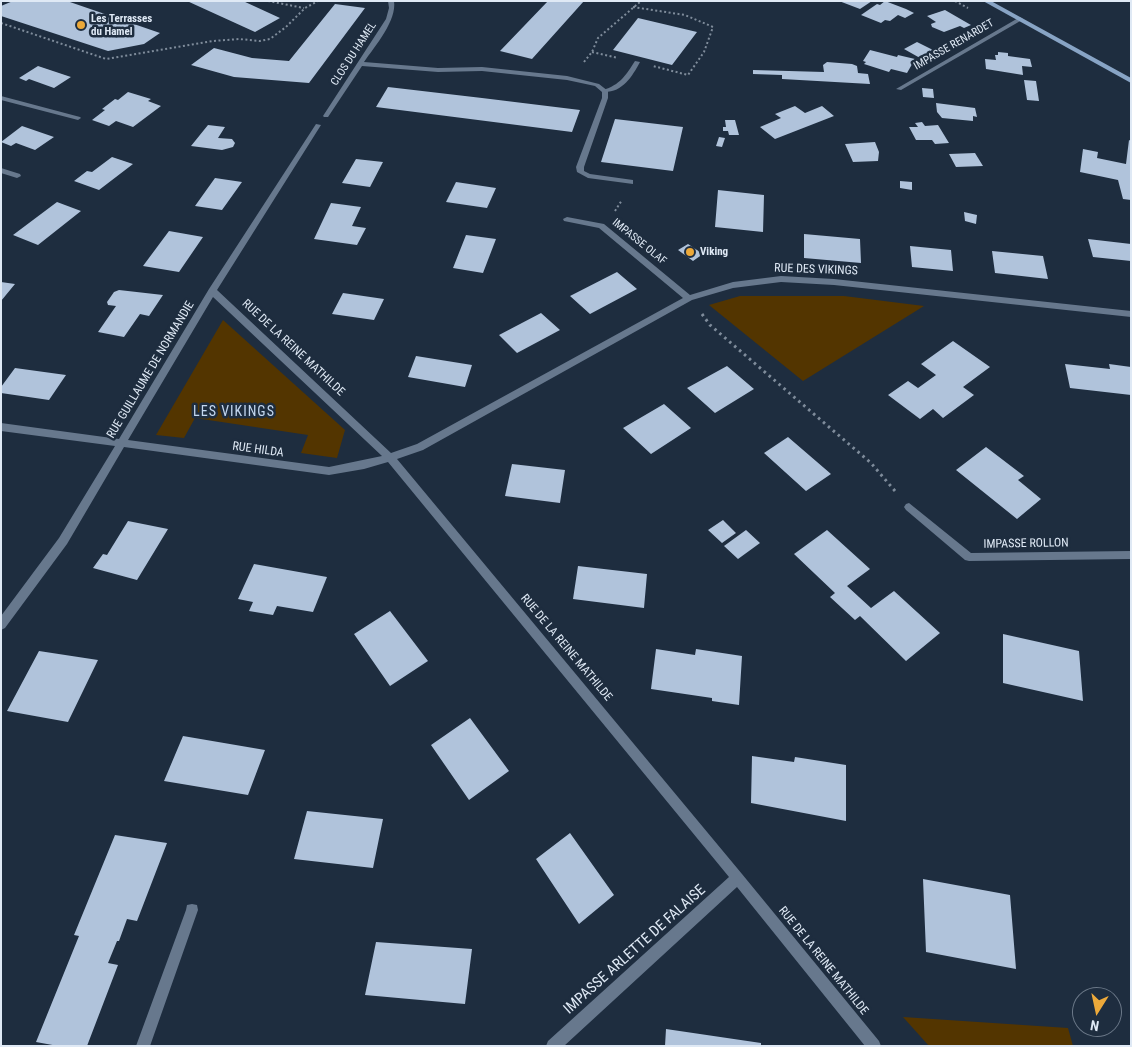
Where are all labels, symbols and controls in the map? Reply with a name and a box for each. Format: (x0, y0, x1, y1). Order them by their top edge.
place label: Les Terrasses du Hamel (91, 12, 152, 38)
street label: IMPASSE RENARDET (912, 17, 996, 73)
marker: Les Terrasses du Hamel (75, 19, 87, 31)
street label: CLOS DU HAMEL (329, 20, 379, 88)
street label: IMPASSE OLAF (609, 216, 669, 268)
place label: Viking (700, 245, 728, 259)
marker: Viking (684, 246, 696, 258)
street label: RUE DES VIKINGS (774, 261, 858, 279)
street label: RUE DE LA REINE MATHILDE (239, 297, 347, 399)
street label: RUE GUILLAUME DE NORMANDIE (104, 299, 198, 441)
district label: LES VIKINGS (192, 404, 276, 420)
street label: RUE HILDA (231, 439, 285, 461)
street label: IMPASSE ROLLON (983, 536, 1069, 552)
street label: RUE DE LA REINE MATHILDE (517, 592, 615, 704)
street label: IMPASSE ARLETTE DE FALAISE (560, 882, 710, 1018)
street label: RUE DE LA REINE MATHILDE (775, 904, 871, 1018)
north arrow (1072, 987, 1122, 1037)
text: N (1089, 1017, 1100, 1034)

